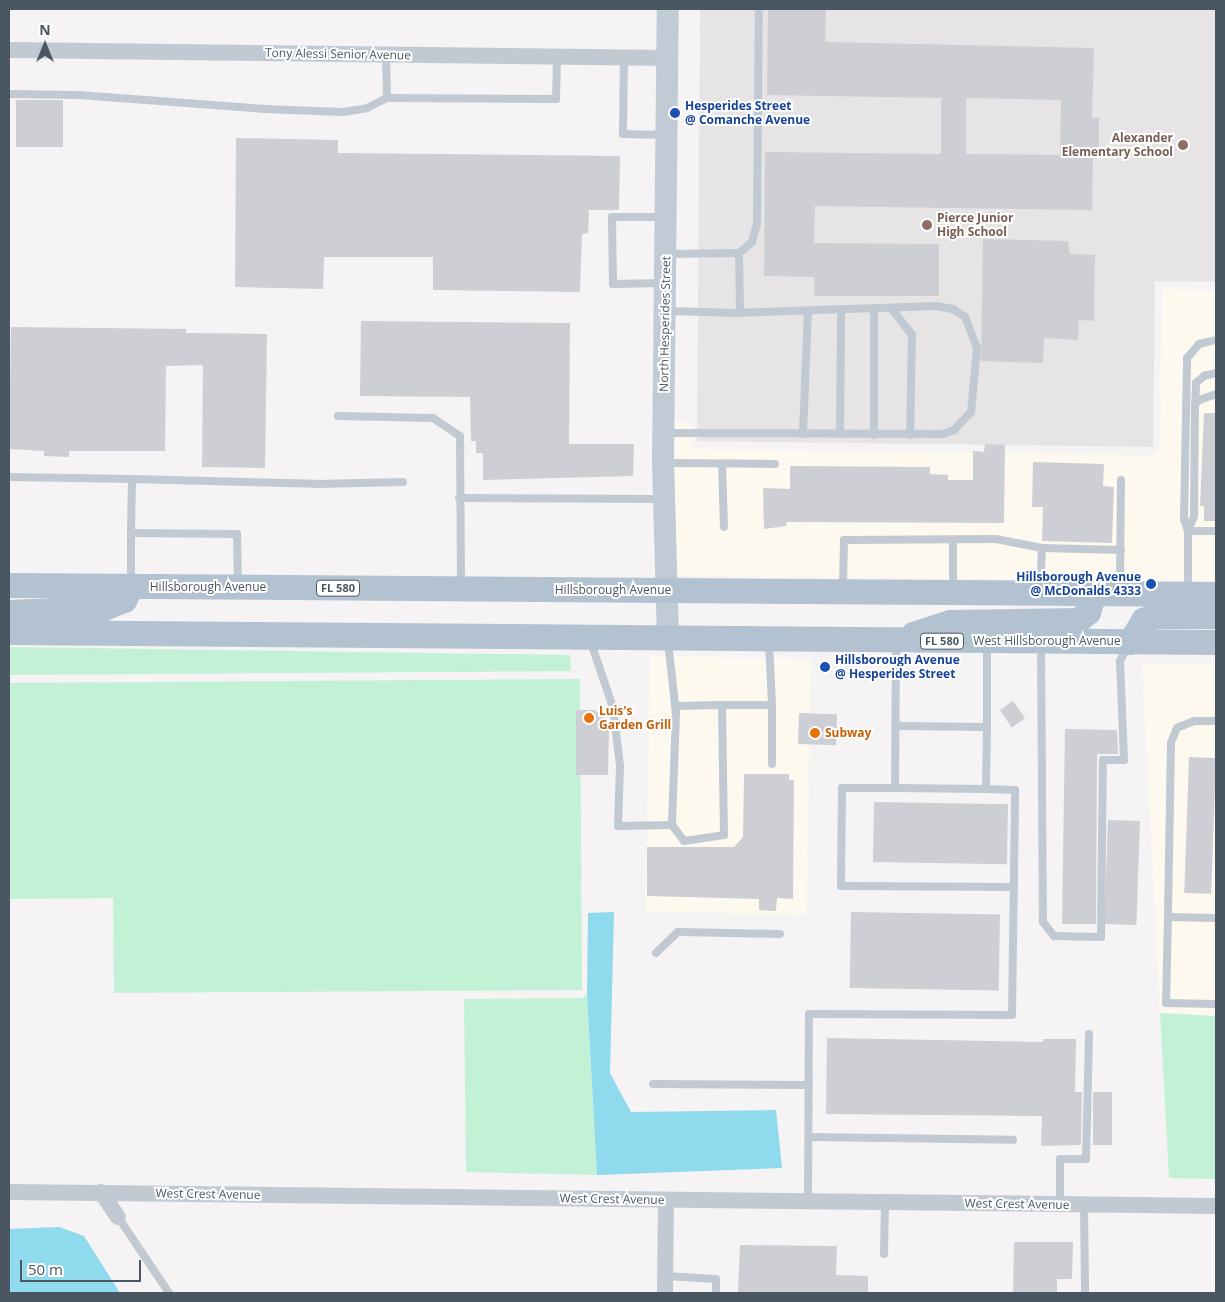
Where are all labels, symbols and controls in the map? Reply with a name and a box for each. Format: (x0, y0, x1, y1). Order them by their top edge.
north arrow (20, 20, 70, 70)
text: N (39, 20, 51, 39)
street label: Tony Alessi Senior Avenue (265, 46, 411, 62)
place label: Hesperides Street @ Comanche Avenue (685, 99, 810, 127)
marker: Hesperides Street @ Comanche Avenue (669, 107, 681, 119)
place label: Alexander Elementary School (1062, 131, 1173, 159)
marker: Alexander Elementary School (1177, 139, 1189, 151)
place label: Pierce Junior High School (937, 211, 1013, 239)
marker: Pierce Junior High School (921, 219, 933, 231)
street label: North Hesperides Street (657, 256, 673, 392)
place label: Hillsborough Avenue @ McDonalds 4333 (1016, 570, 1141, 598)
marker: Hillsborough Avenue @ McDonalds 4333 (1145, 578, 1157, 590)
street label: Hillsborough Avenue (150, 580, 266, 594)
road number: FL 580 (316, 580, 360, 596)
street label: Hillsborough Avenue (555, 583, 671, 597)
road number: FL 580 (920, 632, 964, 649)
street label: West Hillsborough Avenue (973, 634, 1121, 648)
place label: Hillsborough Avenue @ Hesperides Street (835, 653, 960, 681)
marker: Hillsborough Avenue @ Hesperides Street (819, 661, 831, 673)
place label: Luis's Garden Grill (599, 704, 671, 732)
marker: Luis's Garden Grill (583, 712, 595, 724)
place label: Subway (825, 726, 871, 740)
marker: Subway (809, 727, 821, 739)
street label: West Crest Avenue (155, 1186, 261, 1202)
street label: West Crest Avenue (559, 1191, 665, 1207)
street label: West Crest Avenue (964, 1196, 1070, 1212)
scale bar (22, 1250, 144, 1282)
text: 50 m (28, 1259, 63, 1279)

